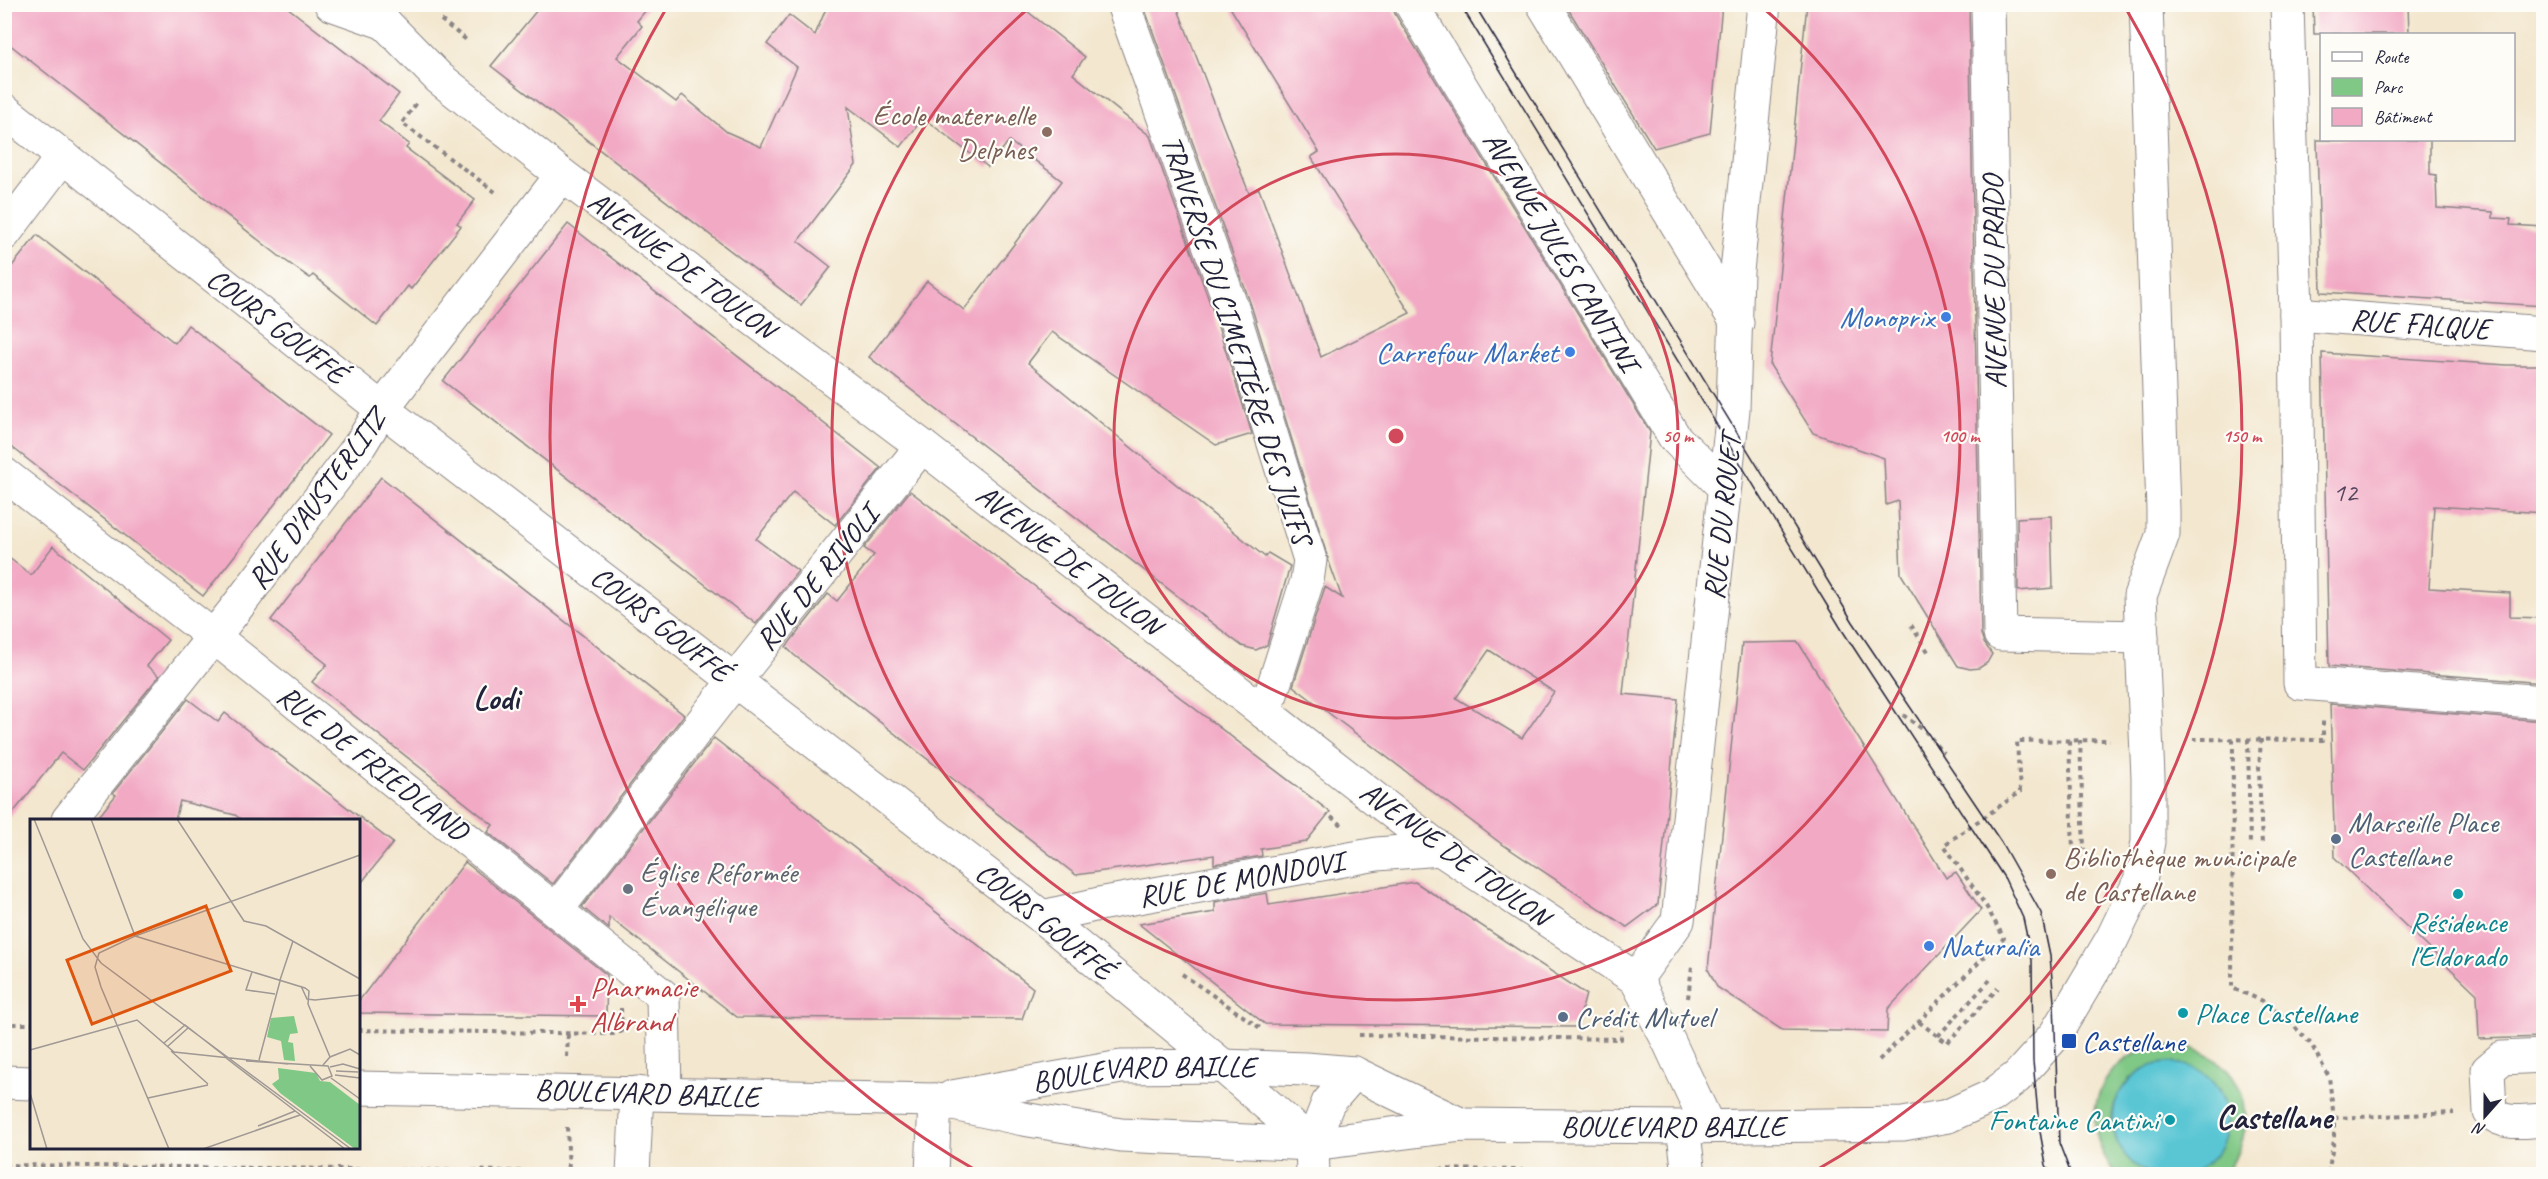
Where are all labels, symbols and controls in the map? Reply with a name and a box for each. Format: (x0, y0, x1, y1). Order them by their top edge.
legend (2320, 33, 2515, 141)
text: Route (2374, 46, 2409, 68)
text: Parc (2374, 76, 2403, 98)
place label: École maternelle Delphes (873, 96, 1038, 168)
text: Bâtiment (2374, 106, 2434, 128)
street label: AVENUE JULES CANTINI (1474, 124, 1651, 383)
marker: École maternelle Delphes (1040, 125, 1054, 139)
street label: TRAVERSE DU CIMETIÈRE DES JUIFS (1153, 131, 1323, 554)
street label: AVENUE DU PRADO (1973, 172, 2015, 389)
street label: AVENUE DE TOULON (581, 182, 787, 350)
street label: COURS GOUFFÉ (199, 259, 358, 395)
place label: Monoprix (1840, 298, 1937, 336)
street label: RUE FALQUE (2349, 300, 2494, 348)
marker: Monoprix (1939, 310, 1953, 324)
place label: Carrefour Market (1376, 333, 1561, 371)
marker: Carrefour Market (1563, 345, 1577, 359)
street label: RUE D'AUSTERLITZ (239, 398, 398, 596)
text: 50 m (1663, 425, 1695, 447)
text: 100 m (1941, 425, 1981, 447)
text: 150 m (2223, 425, 2263, 447)
centre of rings (1386, 426, 1406, 446)
street label: RUE DU ROUET (1694, 426, 1750, 602)
house number: 12 (2333, 475, 2359, 509)
street label: AVENUE DE TOULON (969, 476, 1173, 647)
street label: RUE DE RIVOLI (747, 493, 891, 658)
street label: COURS GOUFFÉ (583, 557, 742, 693)
street label: RUE DE FRIEDLAND (270, 676, 478, 851)
district label: Lodi (473, 677, 523, 719)
street label: AVENUE DE TOULON (1353, 772, 1560, 938)
place label: Marseille Place Castellane (2348, 803, 2500, 875)
inset map (30, 819, 360, 1149)
marker: Marseille Place Castellane (2329, 832, 2343, 846)
place label: Bibliothèque municipale de Castellane (2063, 838, 2297, 910)
street label: RUE DE MONDOVI (1136, 841, 1352, 916)
place label: Église Réformée Évangélique (640, 853, 800, 925)
street label: COURS GOUFFÉ (968, 853, 1125, 991)
marker: Bibliothèque municipale de Castellane (2044, 867, 2058, 881)
marker: Église Réformée Évangélique (621, 882, 635, 896)
marker: Résidence l'Eldorado (2451, 887, 2465, 901)
place label: Résidence l'Eldorado (2409, 903, 2509, 975)
place label: Naturalia (1941, 927, 2041, 965)
marker: Naturalia (1922, 939, 1936, 953)
place label: Pharmacie Albrand (590, 968, 699, 1040)
place label: Place Castellane (2195, 994, 2359, 1032)
marker: Pharmacie Albrand (571, 997, 585, 1011)
place label: Crédit Mutuel (1575, 998, 1718, 1036)
marker: Place Castellane (2176, 1006, 2190, 1020)
marker: Crédit Mutuel (1556, 1010, 1570, 1024)
place label: Castellane (2082, 1022, 2187, 1060)
marker: Castellane (2060, 1032, 2078, 1050)
street label: BOULEVARD BAILLE (1029, 1047, 1260, 1101)
street label: BOULEVARD BAILLE (534, 1070, 764, 1116)
north arrow (2455, 1086, 2515, 1146)
district label: Castellane (2216, 1096, 2335, 1138)
place label: Fontaine Cantini (1988, 1101, 2161, 1139)
street label: BOULEVARD BAILLE (1561, 1107, 1789, 1145)
marker: Fontaine Cantini (2163, 1113, 2177, 1127)
text: N (2469, 1117, 2488, 1140)

